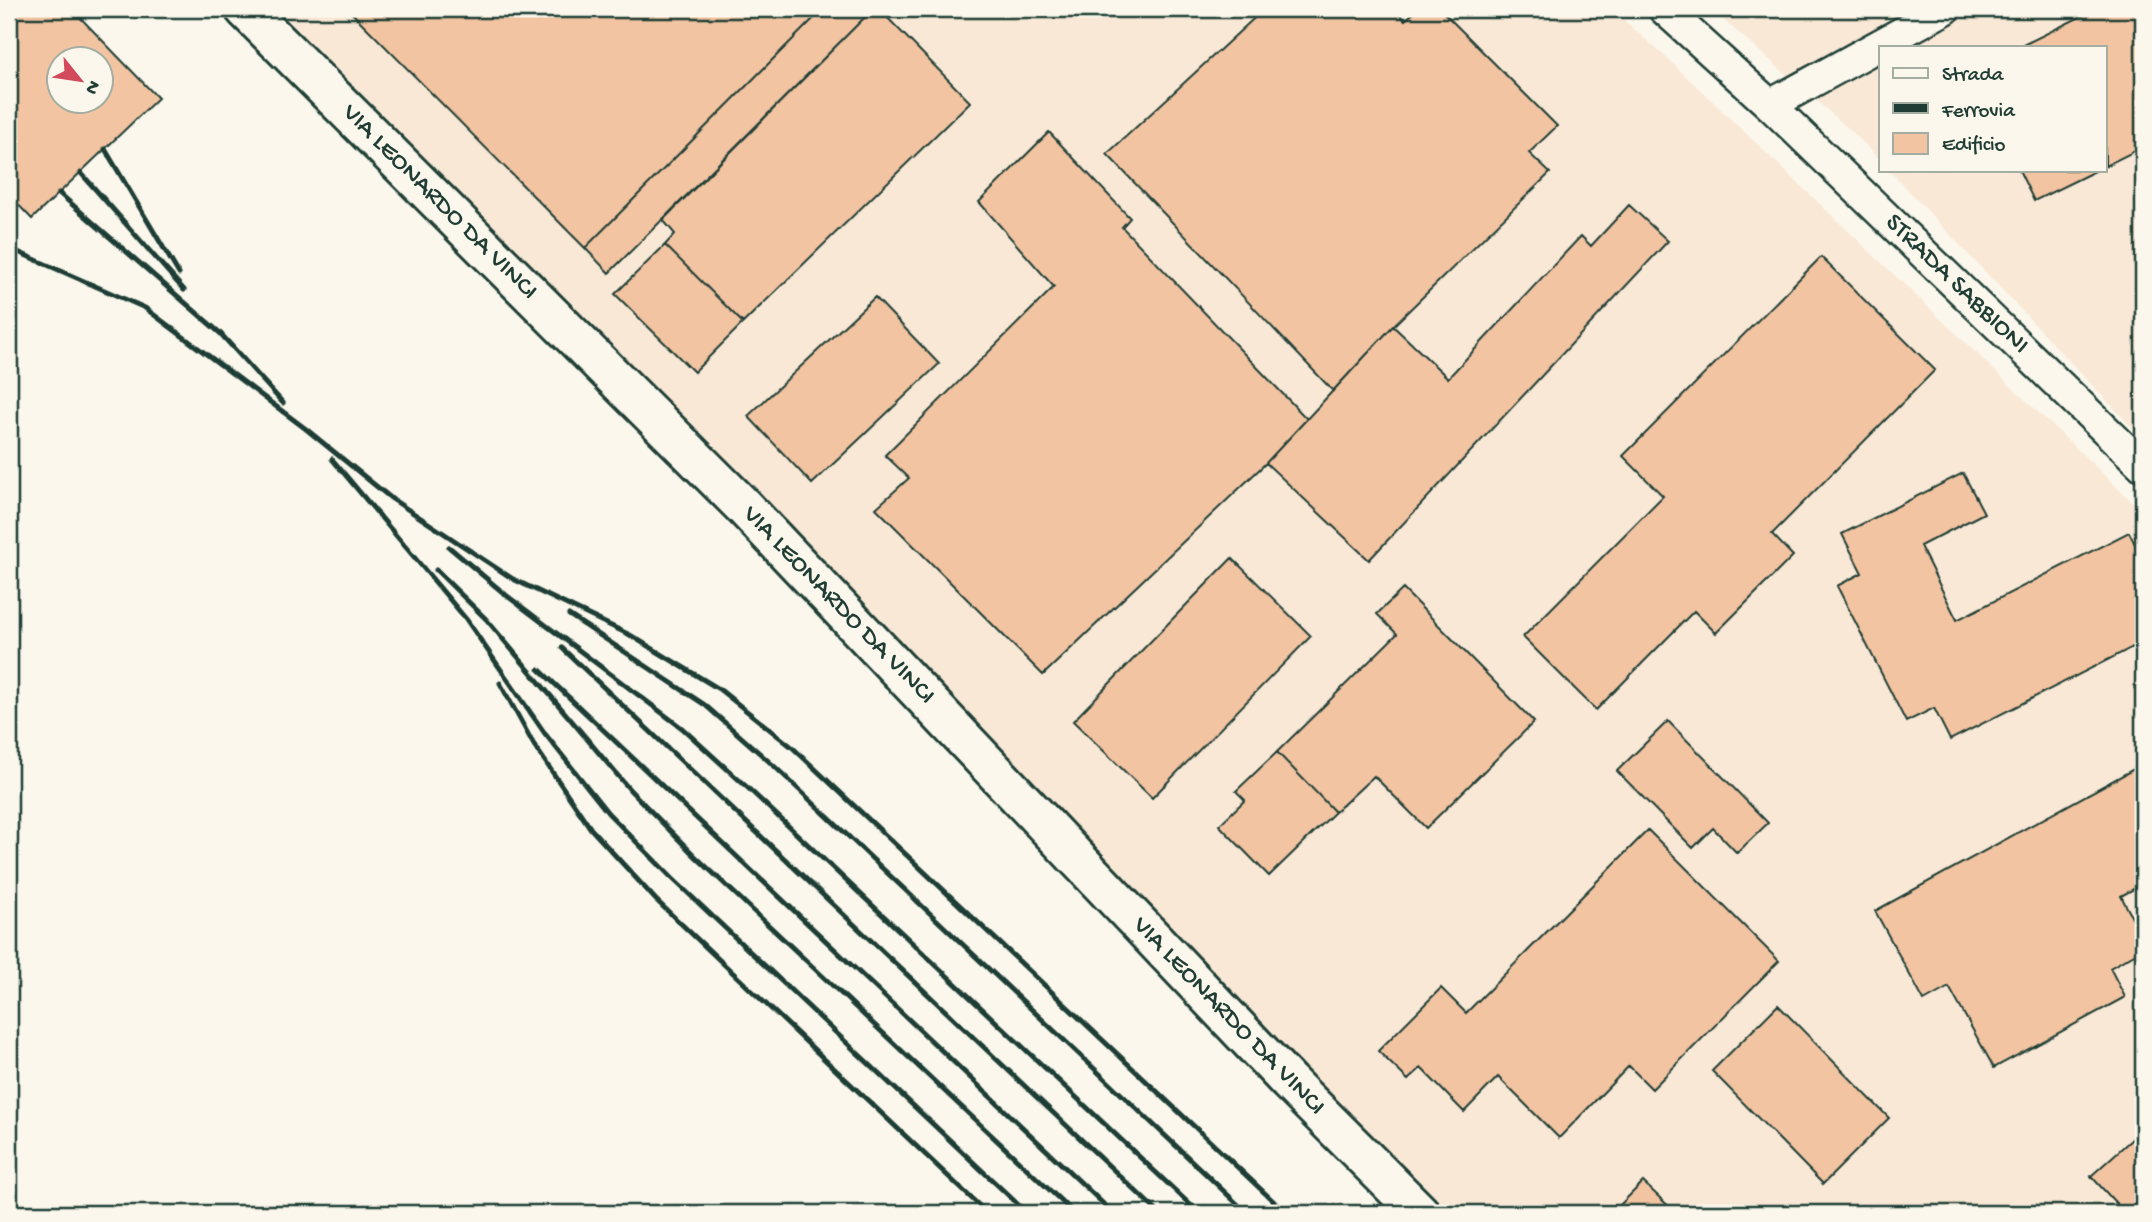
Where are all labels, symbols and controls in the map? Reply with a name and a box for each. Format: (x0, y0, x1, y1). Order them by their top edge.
north arrow (46, 46, 116, 116)
legend (1879, 46, 2106, 172)
text: Strada (1942, 64, 2005, 89)
text: N (79, 76, 105, 98)
street label: VIA LEONARDO DA VINCI (334, 98, 544, 308)
text: Ferrovia (1941, 100, 2016, 125)
text: Edificio (1942, 134, 2006, 159)
street label: STRADA SABBIONI (1877, 208, 2035, 362)
street label: VIA LEONARDO DA VINCI (734, 499, 941, 712)
street label: VIA LEONARDO DA VINCI (1124, 910, 1331, 1123)

